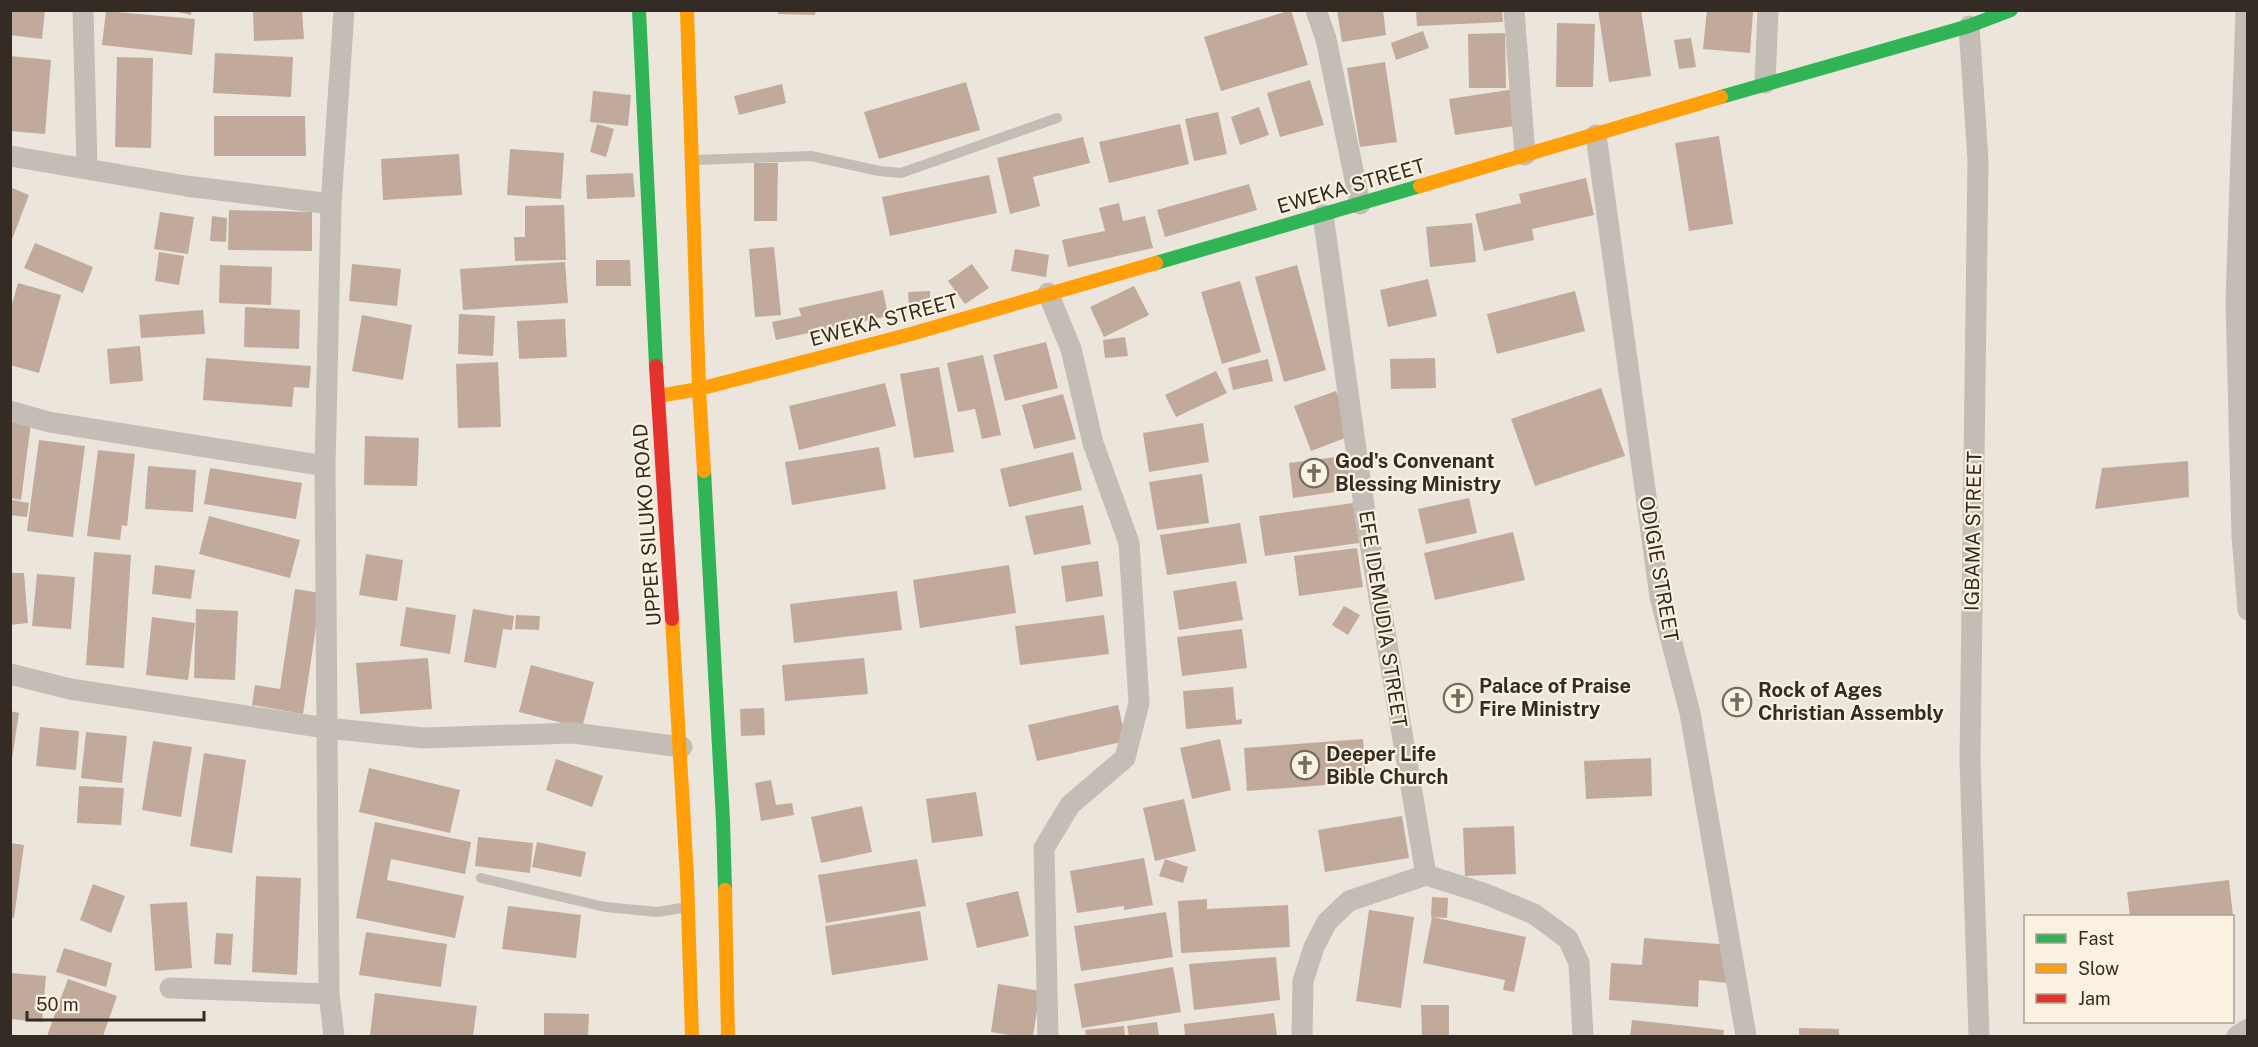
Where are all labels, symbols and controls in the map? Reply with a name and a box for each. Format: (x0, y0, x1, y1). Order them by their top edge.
street label: EWEKA STREET (1274, 153, 1428, 219)
street label: EWEKA STREET (807, 289, 961, 351)
street label: UPPER SILUKO ROAD (628, 423, 666, 627)
place label: God's Convenant Blessing Ministry (1335, 449, 1501, 496)
street label: IGBAMA STREET (1960, 451, 1986, 611)
church icon: God's Convenant Blessing Ministry (1298, 457, 1330, 489)
street label: ODIGIE STREET (1634, 494, 1684, 644)
street label: EFE IDEMUDIA STREET (1354, 509, 1412, 729)
place label: Palace of Praise Fire Ministry (1479, 674, 1631, 721)
place label: Rock of Ages Christian Assembly (1758, 678, 1944, 725)
church icon: Palace of Praise Fire Ministry (1442, 682, 1474, 714)
church icon: Rock of Ages Christian Assembly (1721, 686, 1753, 718)
place label: Deeper Life Bible Church (1326, 742, 1448, 789)
church icon: Deeper Life Bible Church (1289, 749, 1321, 781)
legend (2024, 915, 2234, 1023)
text: Fast (2078, 928, 2114, 949)
text: Slow (2078, 958, 2119, 979)
scale bar (27, 984, 204, 1022)
text: Jam (2078, 988, 2111, 1009)
text: 50 m (36, 994, 79, 1015)

